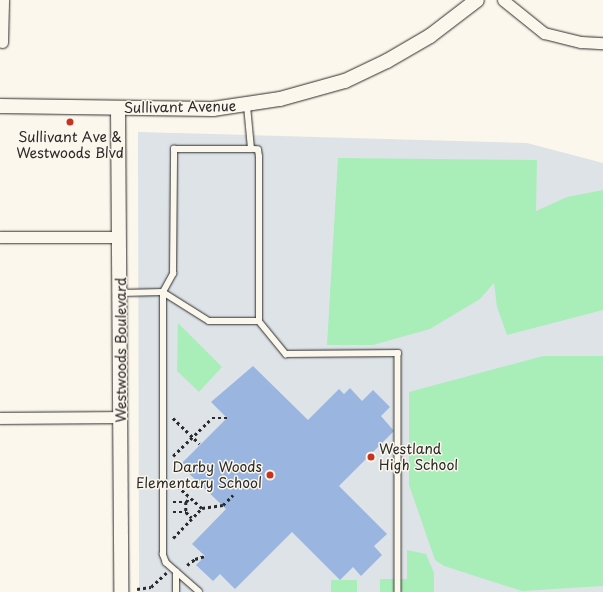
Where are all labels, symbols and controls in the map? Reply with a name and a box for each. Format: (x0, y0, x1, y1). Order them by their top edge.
street label: Sullivant Avenue (124, 98, 236, 116)
marker: Sullivant Ave & Westwoods Blvd (65, 117, 75, 127)
place label: Sullivant Ave & Westwoods Blvd (16, 129, 124, 162)
street label: Westwoods Boulevard (113, 277, 129, 423)
place label: Westland High School (379, 441, 459, 474)
marker: Westland High School (366, 452, 376, 462)
place label: Darby Woods Elementary School (136, 459, 262, 492)
marker: Darby Woods Elementary School (265, 470, 275, 480)

